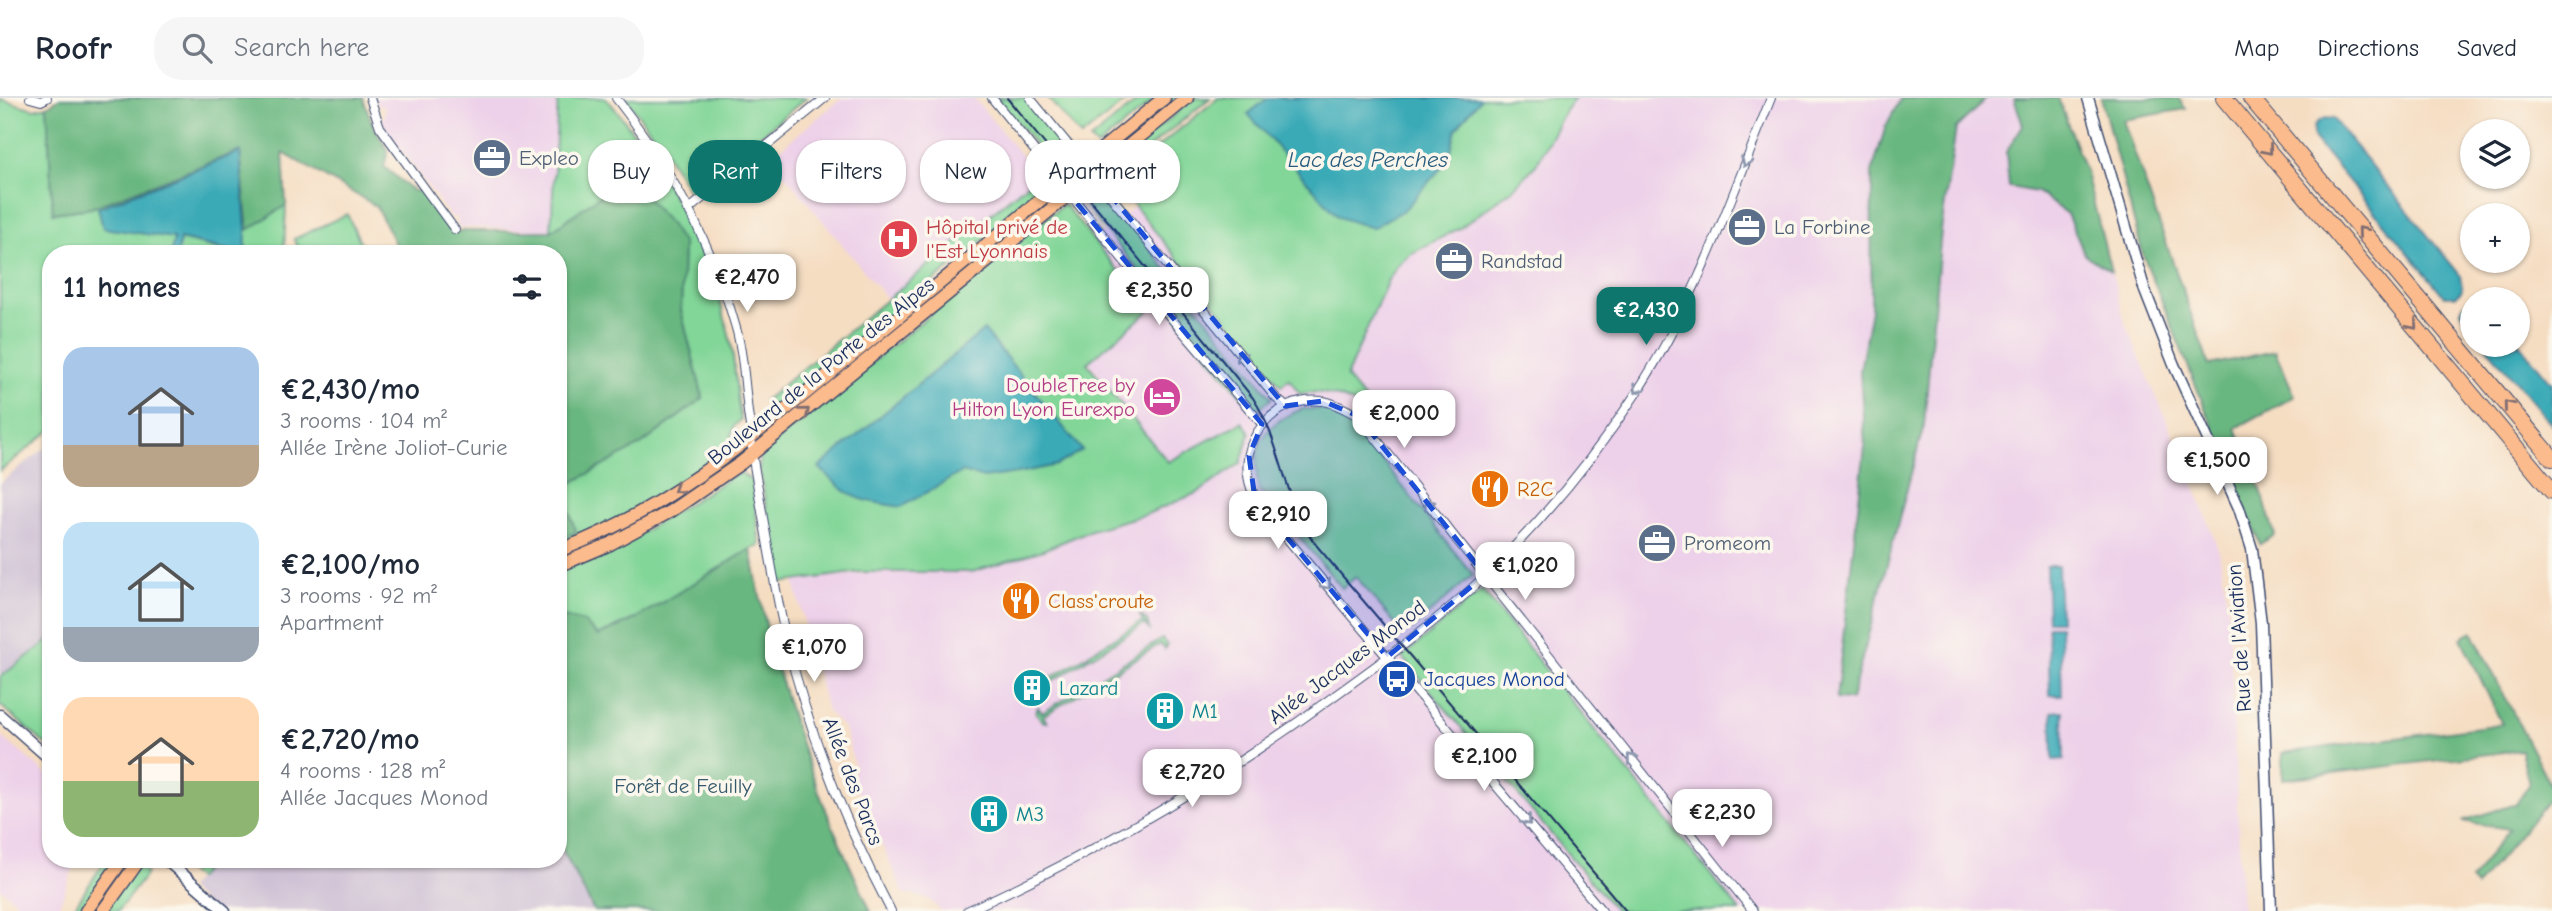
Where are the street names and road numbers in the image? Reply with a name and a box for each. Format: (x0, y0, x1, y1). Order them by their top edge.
street label: Boulevard de la Porte des Alpes (703, 272, 939, 470)
street label: Rue de l'Aviation (2222, 563, 2256, 713)
street label: Allée Jacques Monod (1264, 595, 1430, 729)
street label: Allée des Parcs (818, 714, 888, 848)

